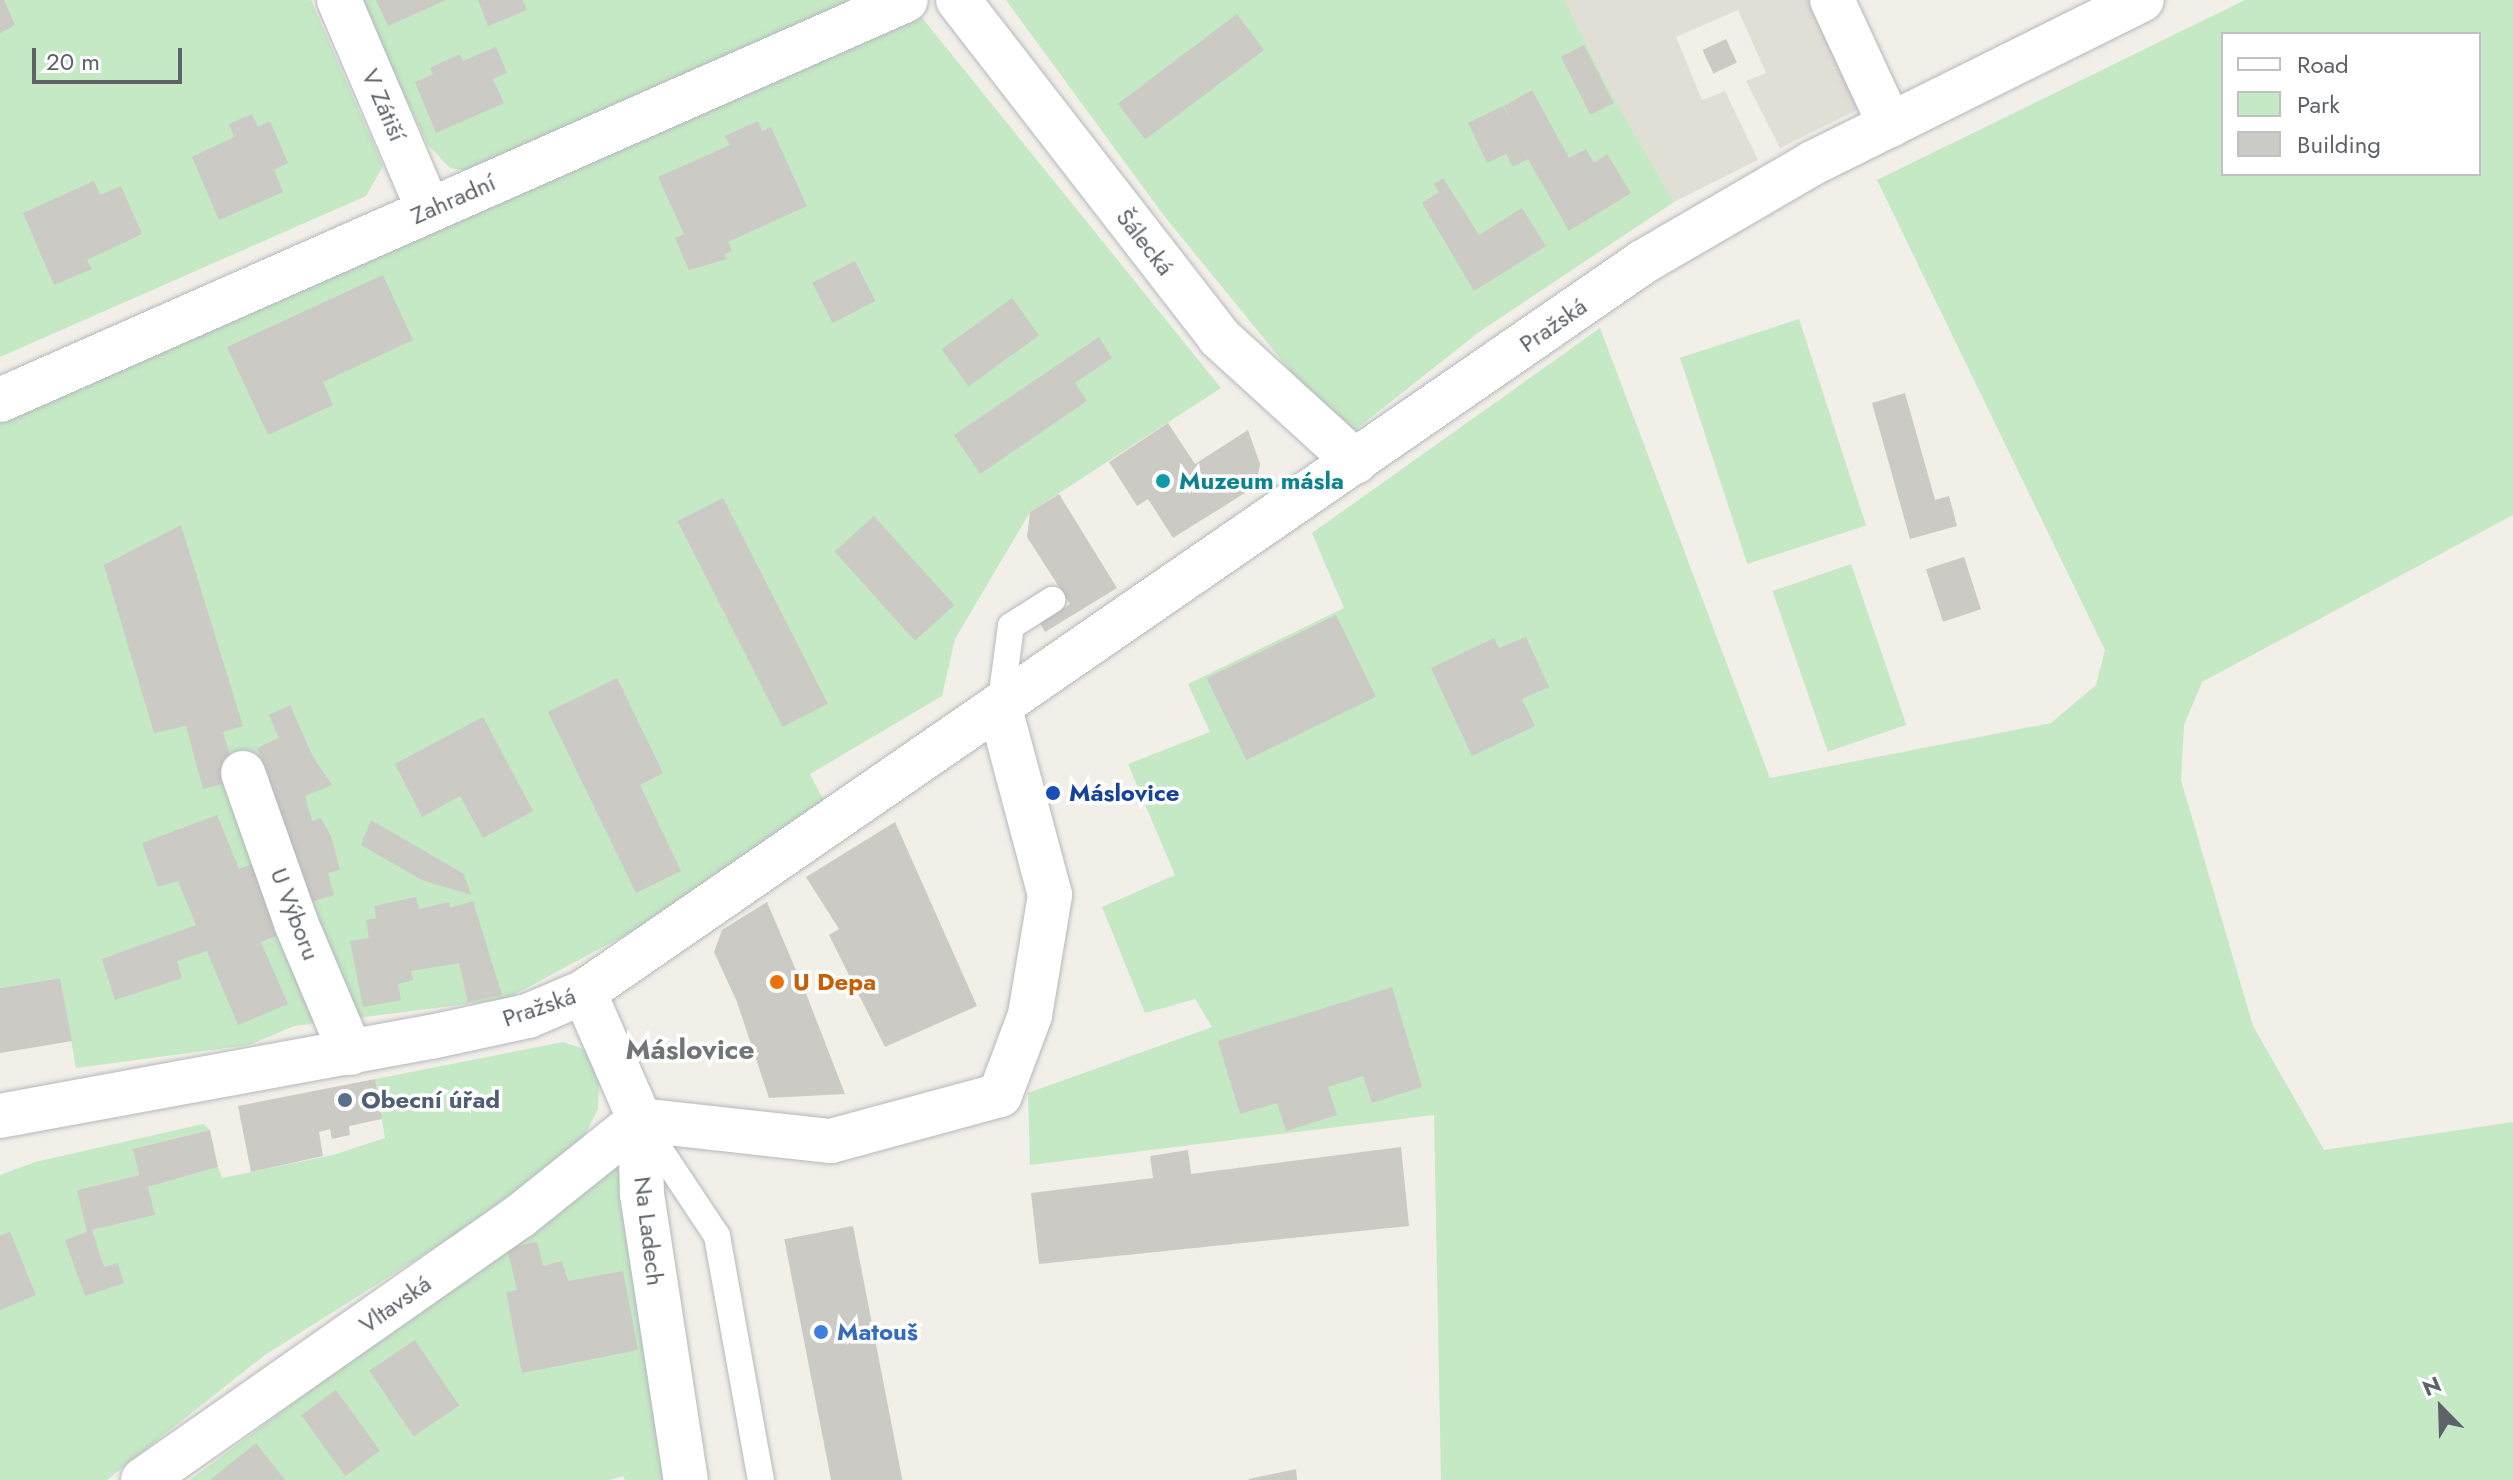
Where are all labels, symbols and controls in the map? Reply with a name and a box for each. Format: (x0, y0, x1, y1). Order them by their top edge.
scale bar (36, 32, 186, 82)
legend (2221, 32, 2481, 176)
text: 20 m (46, 44, 100, 79)
text: Road (2297, 47, 2349, 82)
street label: V Zátiší (356, 65, 412, 145)
text: Park (2297, 87, 2340, 122)
text: Building (2297, 127, 2381, 162)
street label: Zahradní (406, 168, 500, 230)
street label: Šálecká (1110, 203, 1180, 281)
street label: Pražská (1514, 292, 1592, 358)
place label: Muzeum másla (1179, 467, 1344, 495)
marker: Muzeum másla (1154, 472, 1172, 490)
place label: Máslovice (1069, 779, 1180, 807)
marker: Máslovice (1044, 784, 1062, 802)
street label: U Výboru (264, 864, 326, 964)
place label: U Depa (793, 968, 876, 996)
marker: U Depa (768, 973, 786, 991)
street label: Pražská (499, 981, 579, 1033)
district label: Máslovice (626, 1033, 754, 1067)
place label: Obecní úřad (361, 1086, 500, 1114)
marker: Obecní úřad (336, 1091, 354, 1109)
street label: Na Ladech (628, 1175, 670, 1287)
street label: Vltavská (354, 1269, 436, 1339)
place label: Matouš (837, 1318, 918, 1346)
marker: Matouš (812, 1323, 830, 1341)
north arrow (2401, 1368, 2481, 1448)
text: N (2417, 1368, 2446, 1404)

